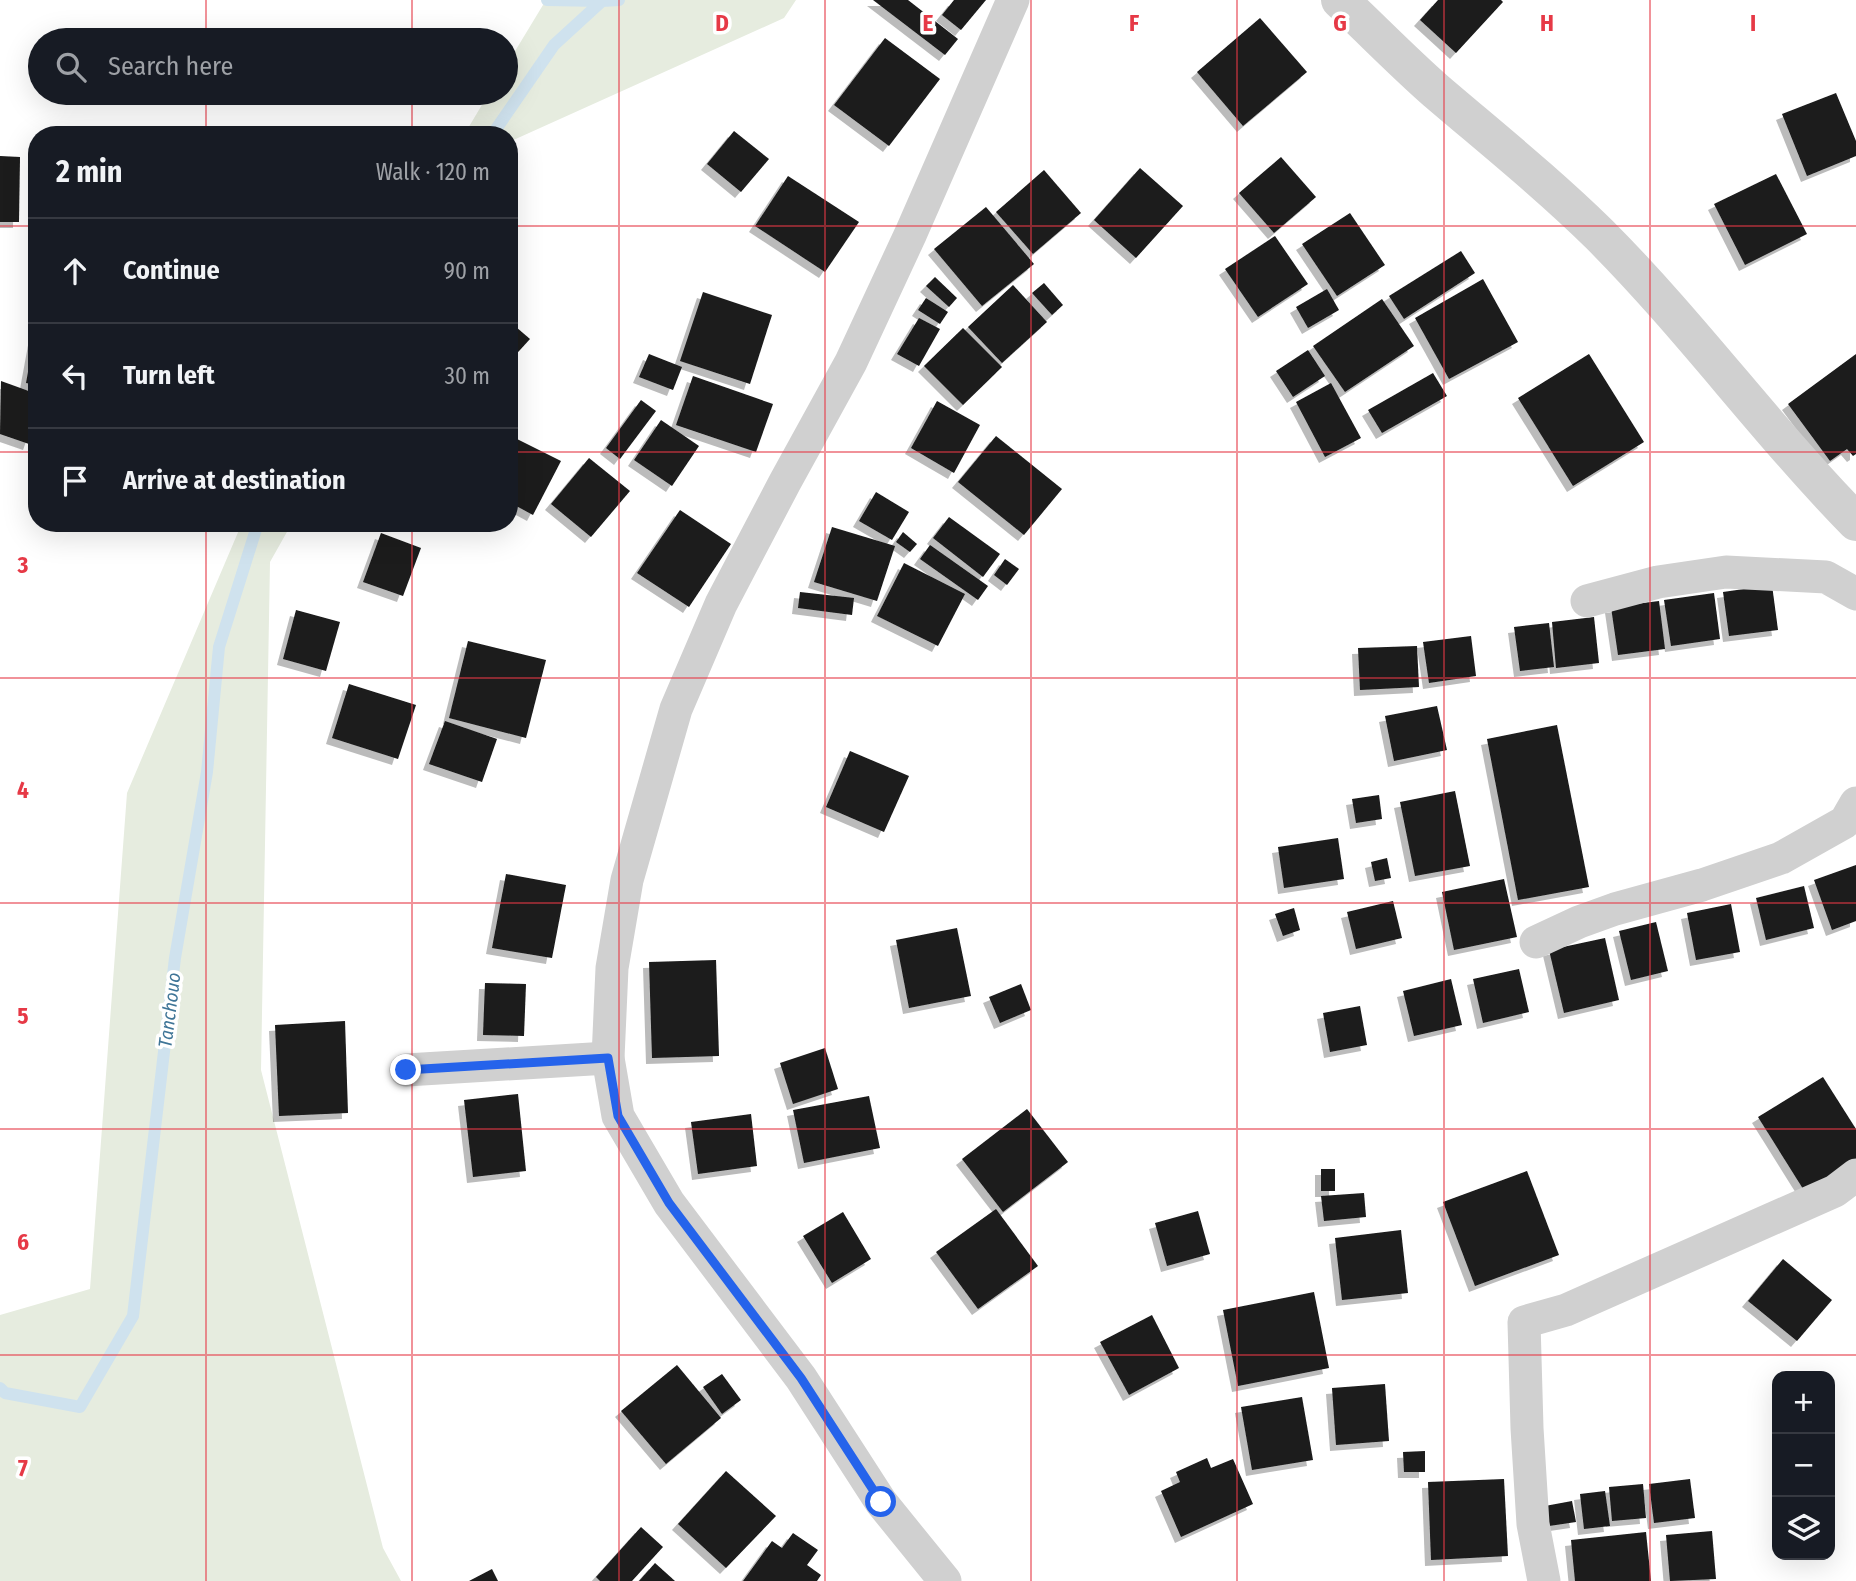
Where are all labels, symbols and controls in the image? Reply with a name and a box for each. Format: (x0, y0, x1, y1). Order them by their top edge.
text: D (715, 9, 729, 37)
text: E (923, 9, 934, 37)
text: F (1129, 9, 1139, 37)
text: G (1333, 9, 1347, 37)
text: H (1540, 9, 1554, 37)
text: I (1750, 9, 1756, 37)
search box (28, 28, 518, 105)
icon: search (52, 48, 90, 86)
text: Search here (108, 51, 233, 82)
text: 2 min (56, 154, 123, 190)
text: Walk · 120 m (376, 158, 490, 186)
icon: ahead (56, 252, 94, 290)
text: Continue (123, 255, 220, 286)
text: 90 m (444, 257, 490, 285)
icon: left (56, 357, 94, 395)
text: Turn left (123, 360, 215, 391)
text: 30 m (445, 362, 490, 390)
icon: arrive (56, 462, 94, 500)
text: Arrive at destination (123, 465, 346, 496)
text: 3 (17, 551, 29, 579)
text: 4 (17, 776, 29, 804)
water label: Tanchouo (153, 971, 186, 1049)
text: 5 (17, 1002, 29, 1030)
route end (390, 1054, 421, 1085)
text: 6 (17, 1228, 29, 1256)
map controls (1772, 1371, 1835, 1560)
button: + (1772, 1371, 1835, 1434)
button: − (1772, 1434, 1835, 1497)
text: 7 (18, 1454, 28, 1482)
route start (865, 1486, 896, 1517)
button: layers (1772, 1497, 1835, 1560)

